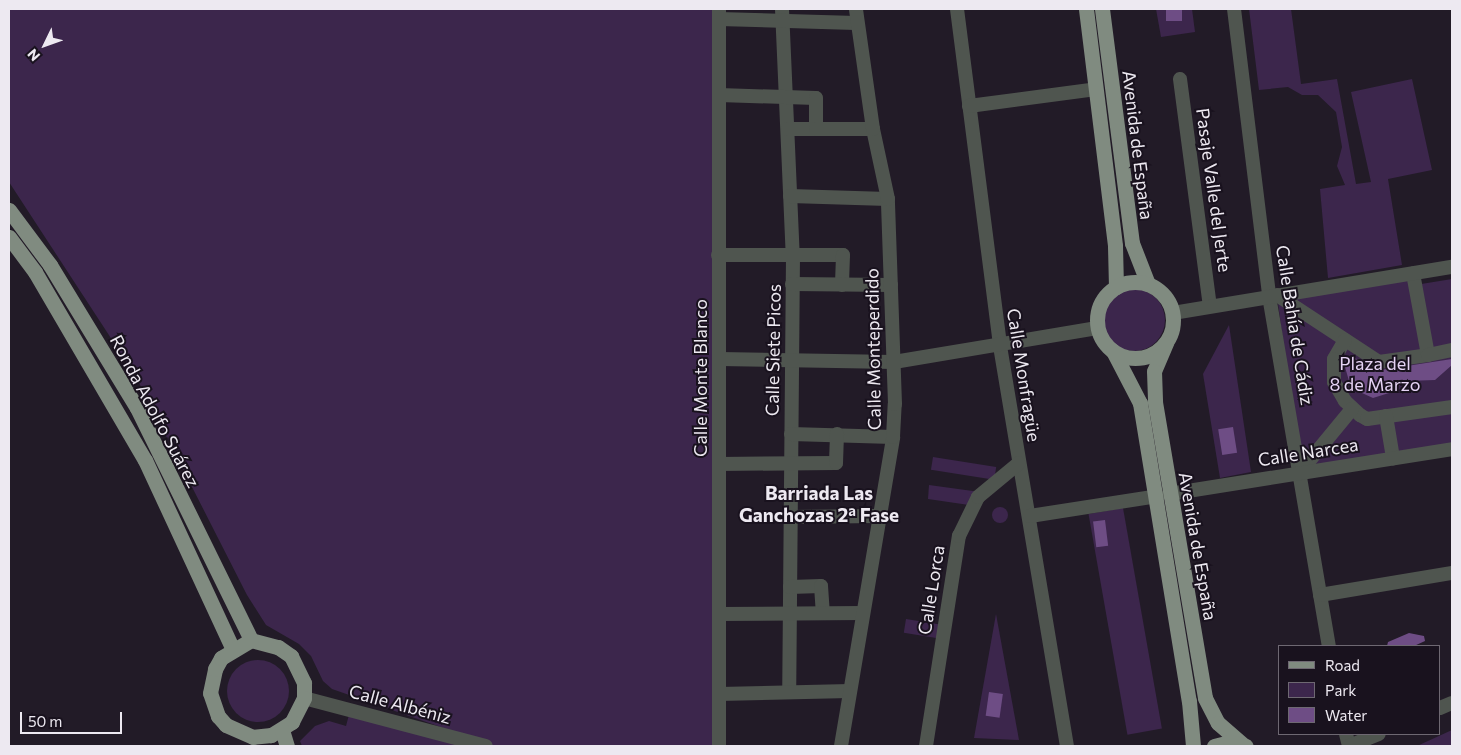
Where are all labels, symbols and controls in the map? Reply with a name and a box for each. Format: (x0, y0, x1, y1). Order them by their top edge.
north arrow (20, 20, 70, 70)
text: N (24, 46, 43, 65)
street label: Avenida de España (1118, 69, 1158, 221)
street label: Pasaje Valle del Jerte (1192, 107, 1236, 273)
street label: Calle Bahía de Cádiz (1272, 243, 1318, 407)
street label: Calle Monteperdido (861, 268, 885, 430)
street label: Calle Siete Picos (761, 284, 785, 416)
street label: Calle Monte Blanco (689, 299, 711, 457)
street label: Calle Monfragüe (1003, 307, 1045, 443)
street label: Ronda Adolfo Suárez (106, 331, 204, 491)
park label: Plaza del 8 de Marzo (1329, 353, 1421, 396)
street label: Calle Narcea (1256, 433, 1360, 471)
street label: Avenida de España (1174, 470, 1222, 622)
district label: Barriada Las Ganchozas 2ª Fase (739, 482, 899, 526)
street label: Calle Lorca (913, 544, 949, 636)
legend (1278, 645, 1441, 735)
text: Road (1325, 656, 1360, 674)
street label: Calle Albéniz (347, 680, 453, 728)
text: Park (1325, 681, 1356, 699)
scale bar (22, 702, 125, 734)
text: Water (1325, 706, 1367, 724)
text: 50 m (28, 712, 62, 730)

